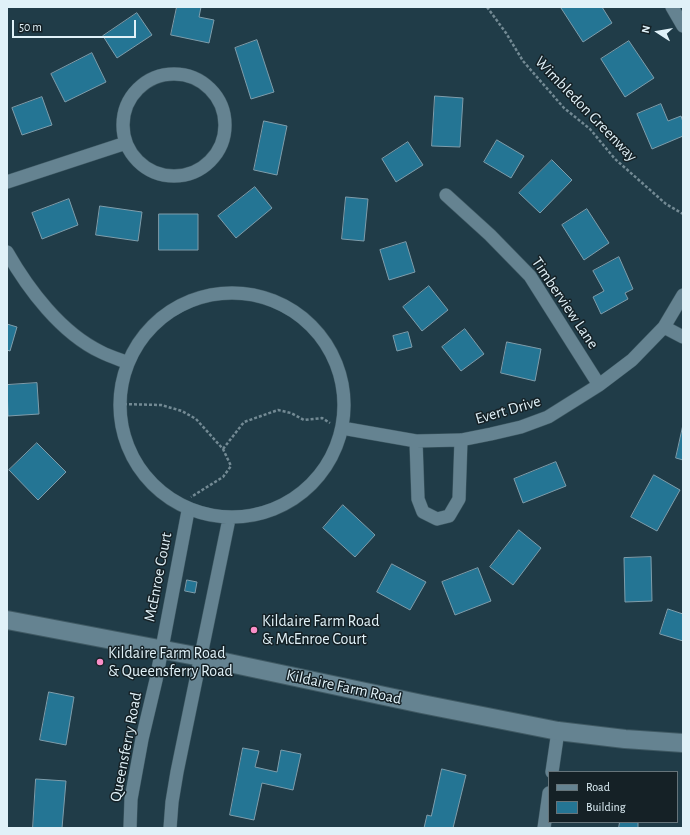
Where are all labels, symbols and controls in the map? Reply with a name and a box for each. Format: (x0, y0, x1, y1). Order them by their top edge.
scale bar (14, 12, 138, 38)
north arrow (638, 12, 678, 52)
text: 50 m (19, 21, 42, 33)
text: N (640, 25, 652, 34)
street label: Wimbledon Greenway (531, 52, 641, 166)
street label: Timberview Lane (527, 254, 603, 352)
street label: Evert Drive (473, 391, 543, 429)
street label: McEnroe Court (140, 531, 176, 623)
place label: Kildaire Farm Road & McEnroe Court (262, 611, 379, 649)
marker: Kildaire Farm Road & McEnroe Court (249, 625, 259, 635)
place label: Kildaire Farm Road & Queensferry Road (108, 643, 233, 681)
marker: Kildaire Farm Road & Queensferry Road (95, 657, 105, 667)
street label: Kildaire Farm Road (285, 665, 403, 709)
street label: Queensferry Road (106, 691, 146, 803)
legend (548, 771, 678, 823)
text: Road (586, 781, 610, 793)
text: Building (586, 801, 626, 813)

